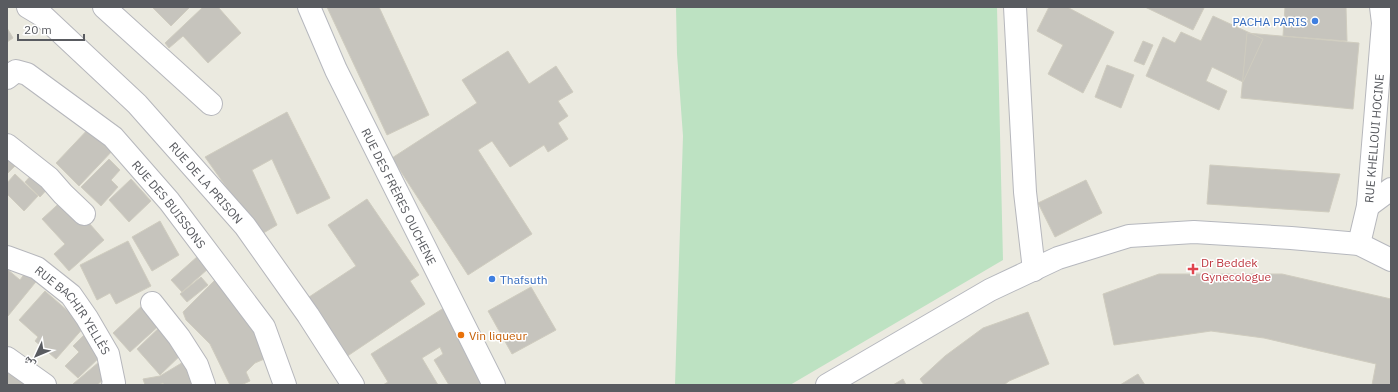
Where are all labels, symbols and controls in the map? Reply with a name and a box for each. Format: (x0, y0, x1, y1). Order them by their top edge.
place label: PACHA PARIS (1232, 14, 1307, 29)
scale bar (18, 16, 84, 42)
marker: PACHA PARIS (1310, 16, 1320, 26)
text: 20 m (24, 22, 52, 37)
street label: RUE KHELLOUI HOCINE (1361, 73, 1386, 203)
street label: RUE DES FRÈRES OUCHENE (359, 125, 440, 267)
street label: RUE DE LA PRISON (166, 139, 247, 226)
street label: RUE DES BUISSONS (129, 157, 209, 251)
place label: Dr Beddek Gynecologue (1201, 255, 1272, 284)
street label: RUE BACHIR YELLÈS (32, 262, 114, 357)
marker: Dr Beddek Gynecologue (1188, 264, 1198, 274)
place label: Thafsuth (500, 272, 548, 287)
marker: Thafsuth (487, 274, 497, 284)
place label: Vin liqueur (469, 328, 527, 343)
marker: Vin liqueur (456, 330, 466, 340)
north arrow (16, 336, 56, 376)
text: ش (19, 353, 39, 372)

